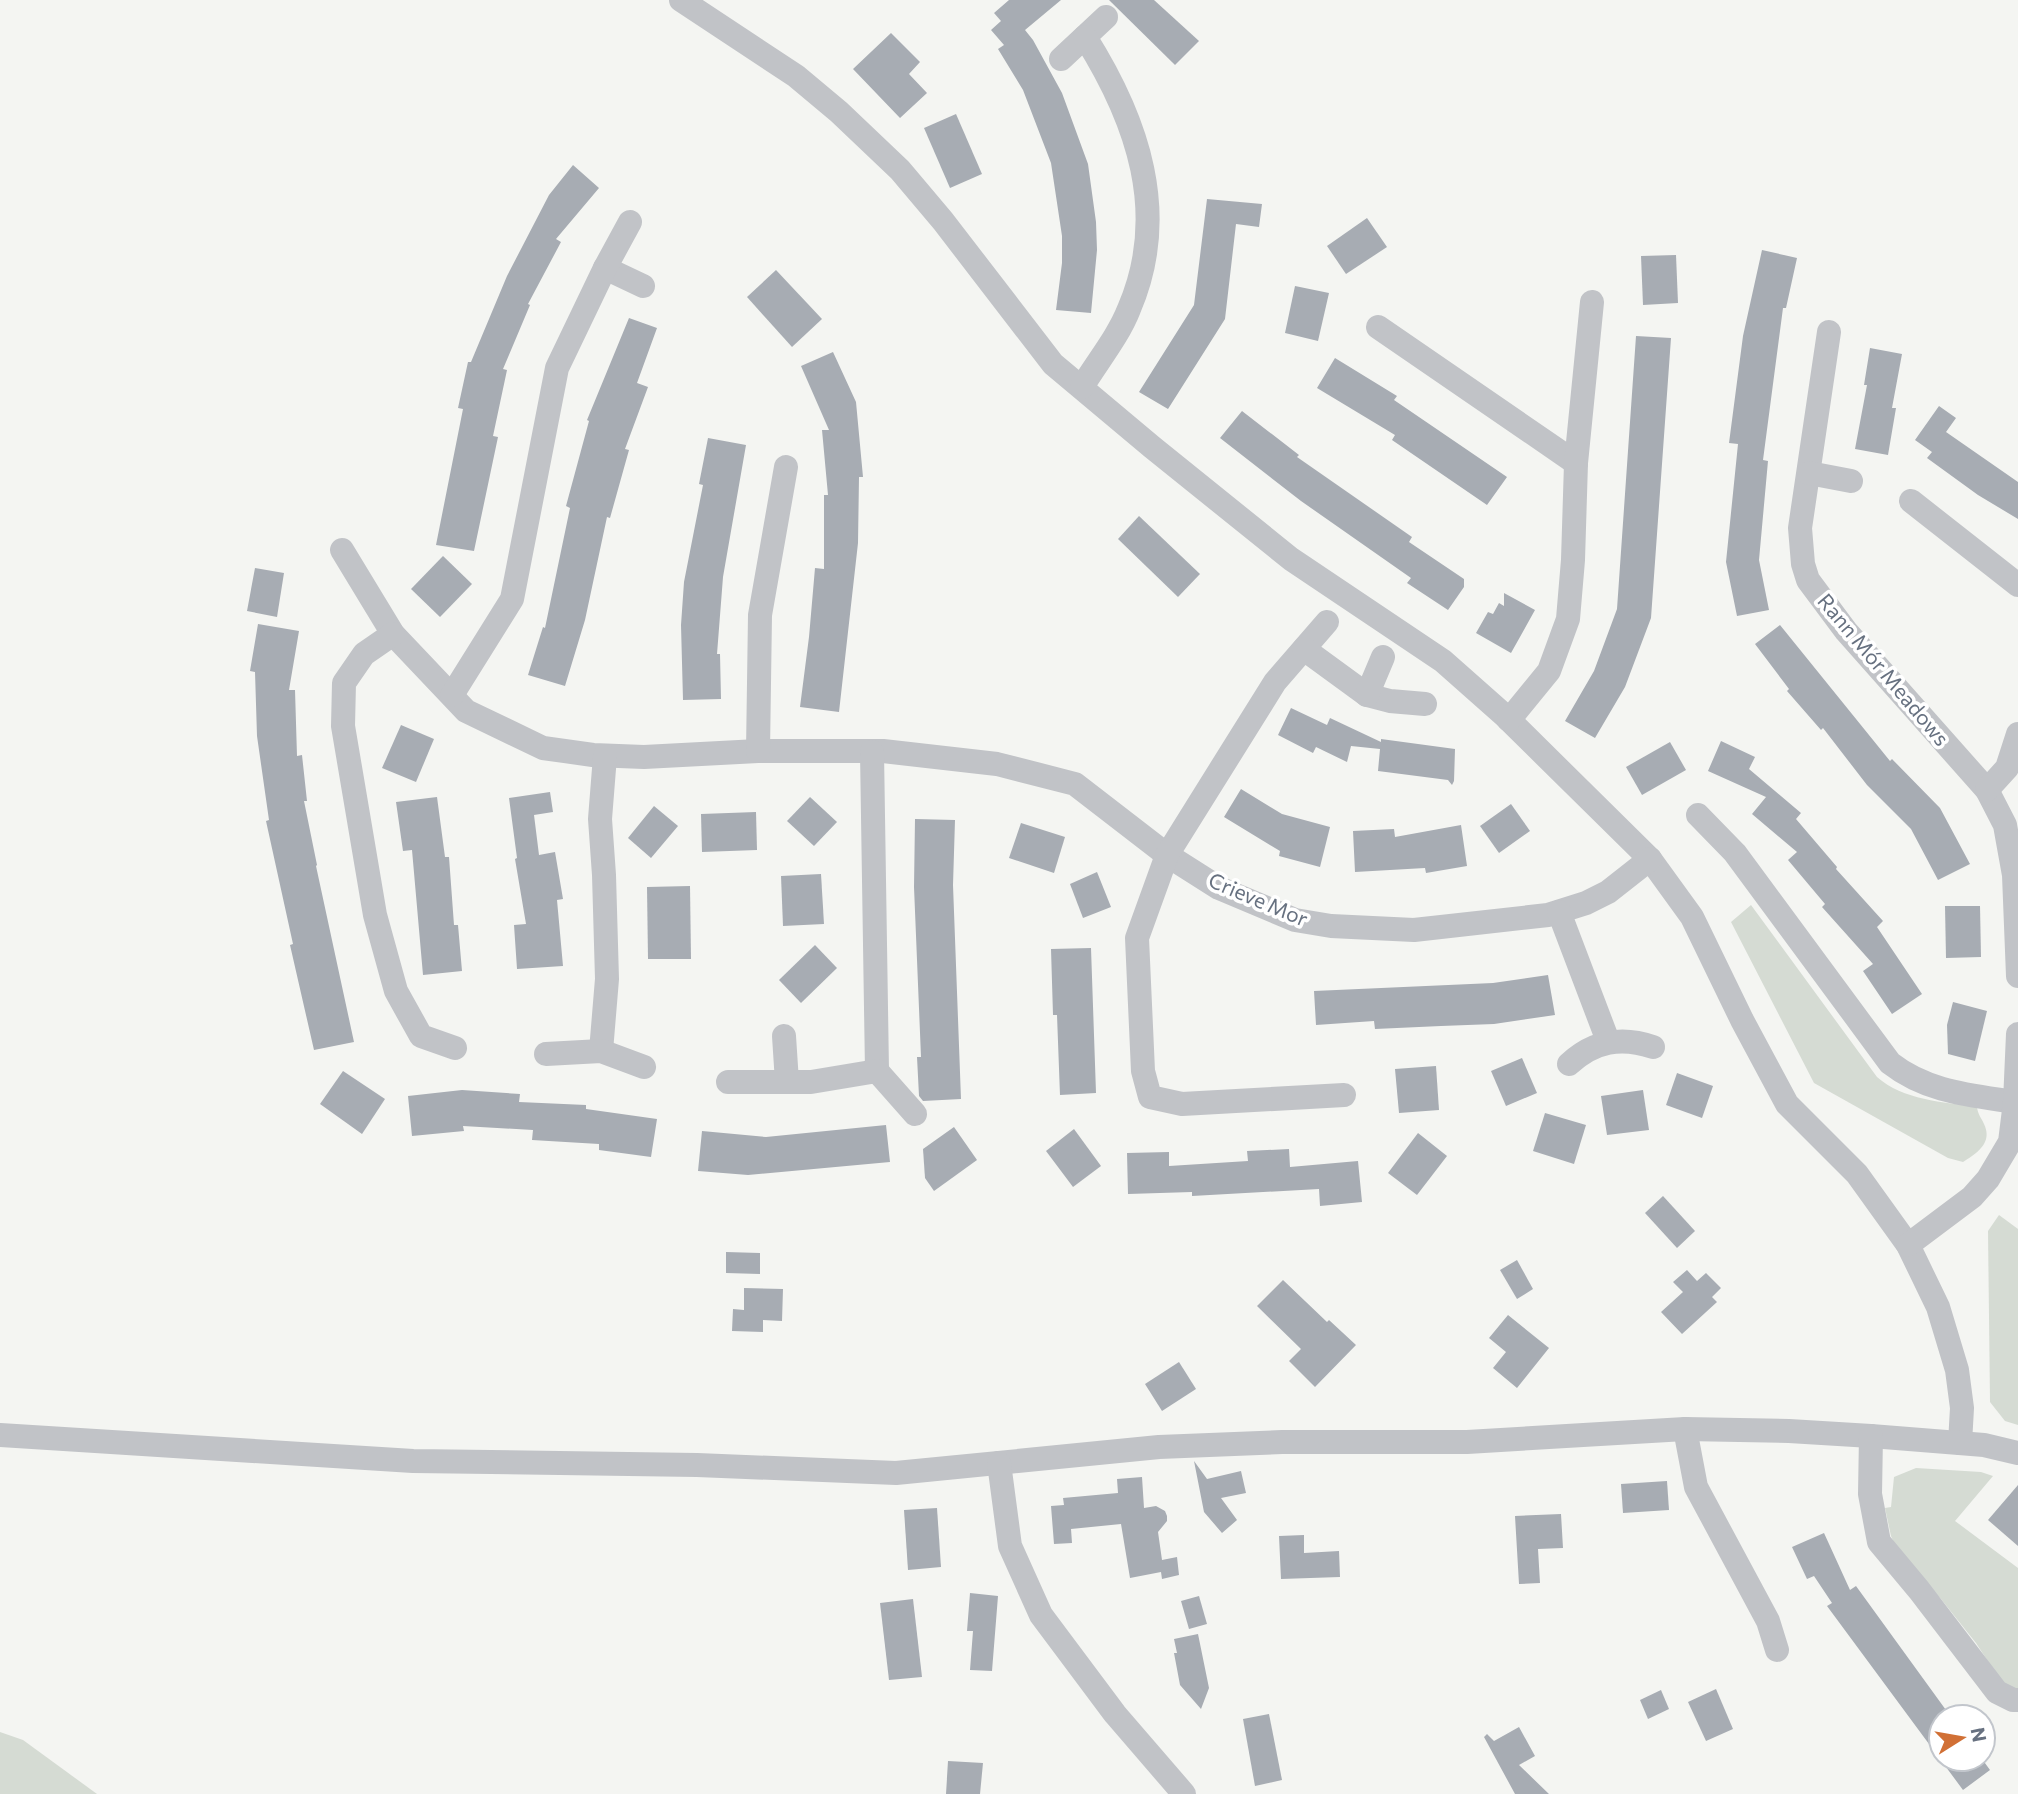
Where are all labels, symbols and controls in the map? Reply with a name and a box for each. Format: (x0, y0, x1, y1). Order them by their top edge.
street label: Rann Mór Meadows (1813, 588, 1955, 750)
street label: Crieve Mor (1205, 867, 1312, 931)
north arrow (1927, 1703, 1997, 1773)
text: N (1967, 1725, 1992, 1744)

